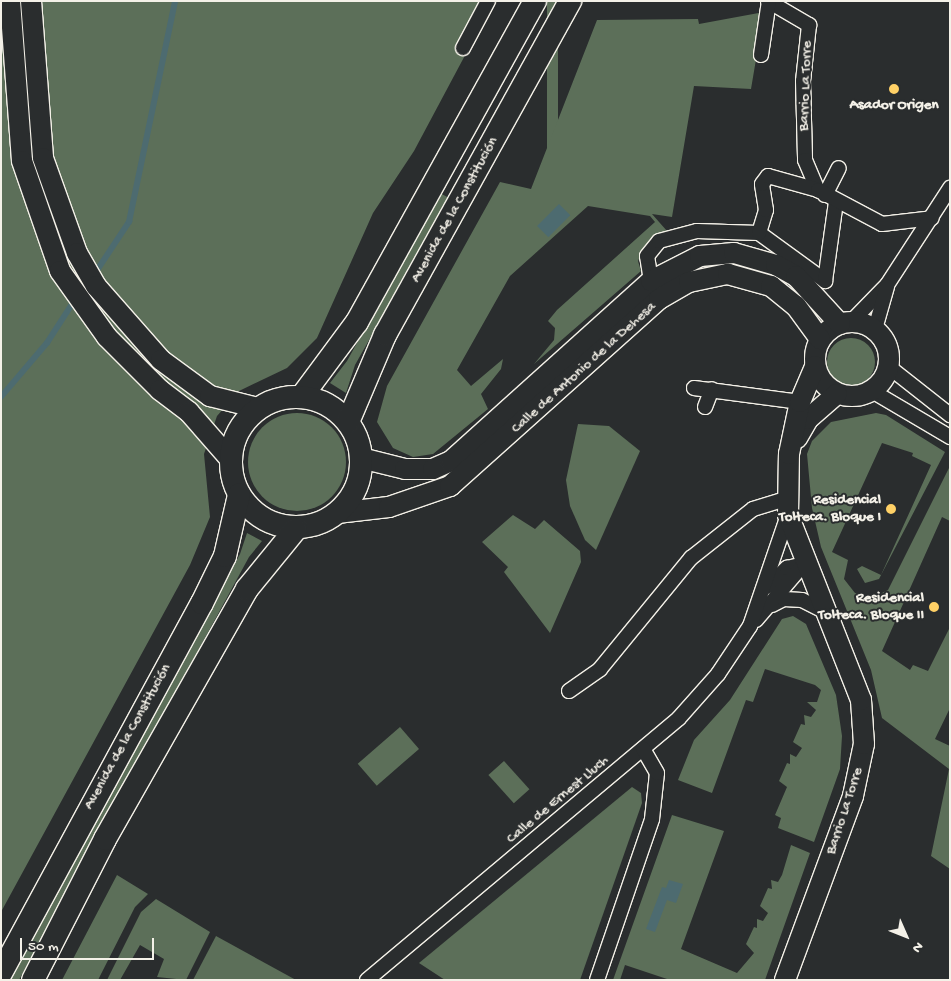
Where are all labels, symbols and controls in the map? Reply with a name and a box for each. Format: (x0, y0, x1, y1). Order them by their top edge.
street label: Barrio La Torre (795, 40, 817, 132)
marker: Asador Origen (888, 83, 900, 95)
place label: Asador Origen (849, 97, 939, 115)
street label: Avenida de la Constitución (407, 134, 503, 286)
street label: Calle de Antonio de la Dehesa (508, 298, 660, 438)
place label: Residencial Tolteca. Bloque I (779, 491, 881, 526)
marker: Residencial Tolteca. Bloque I (885, 503, 897, 515)
place label: Residencial Tolteca. Bloque II (818, 589, 924, 624)
marker: Residencial Tolteca. Bloque II (928, 601, 940, 613)
street label: Avenida de la Constitución (80, 661, 176, 813)
street label: Calle de Ernest Lluch (503, 752, 613, 848)
street label: Barrio La Torre (822, 765, 868, 857)
north arrow (881, 911, 931, 961)
scale bar (22, 928, 156, 960)
text: 50 m (28, 938, 59, 956)
text: N (908, 938, 926, 956)

